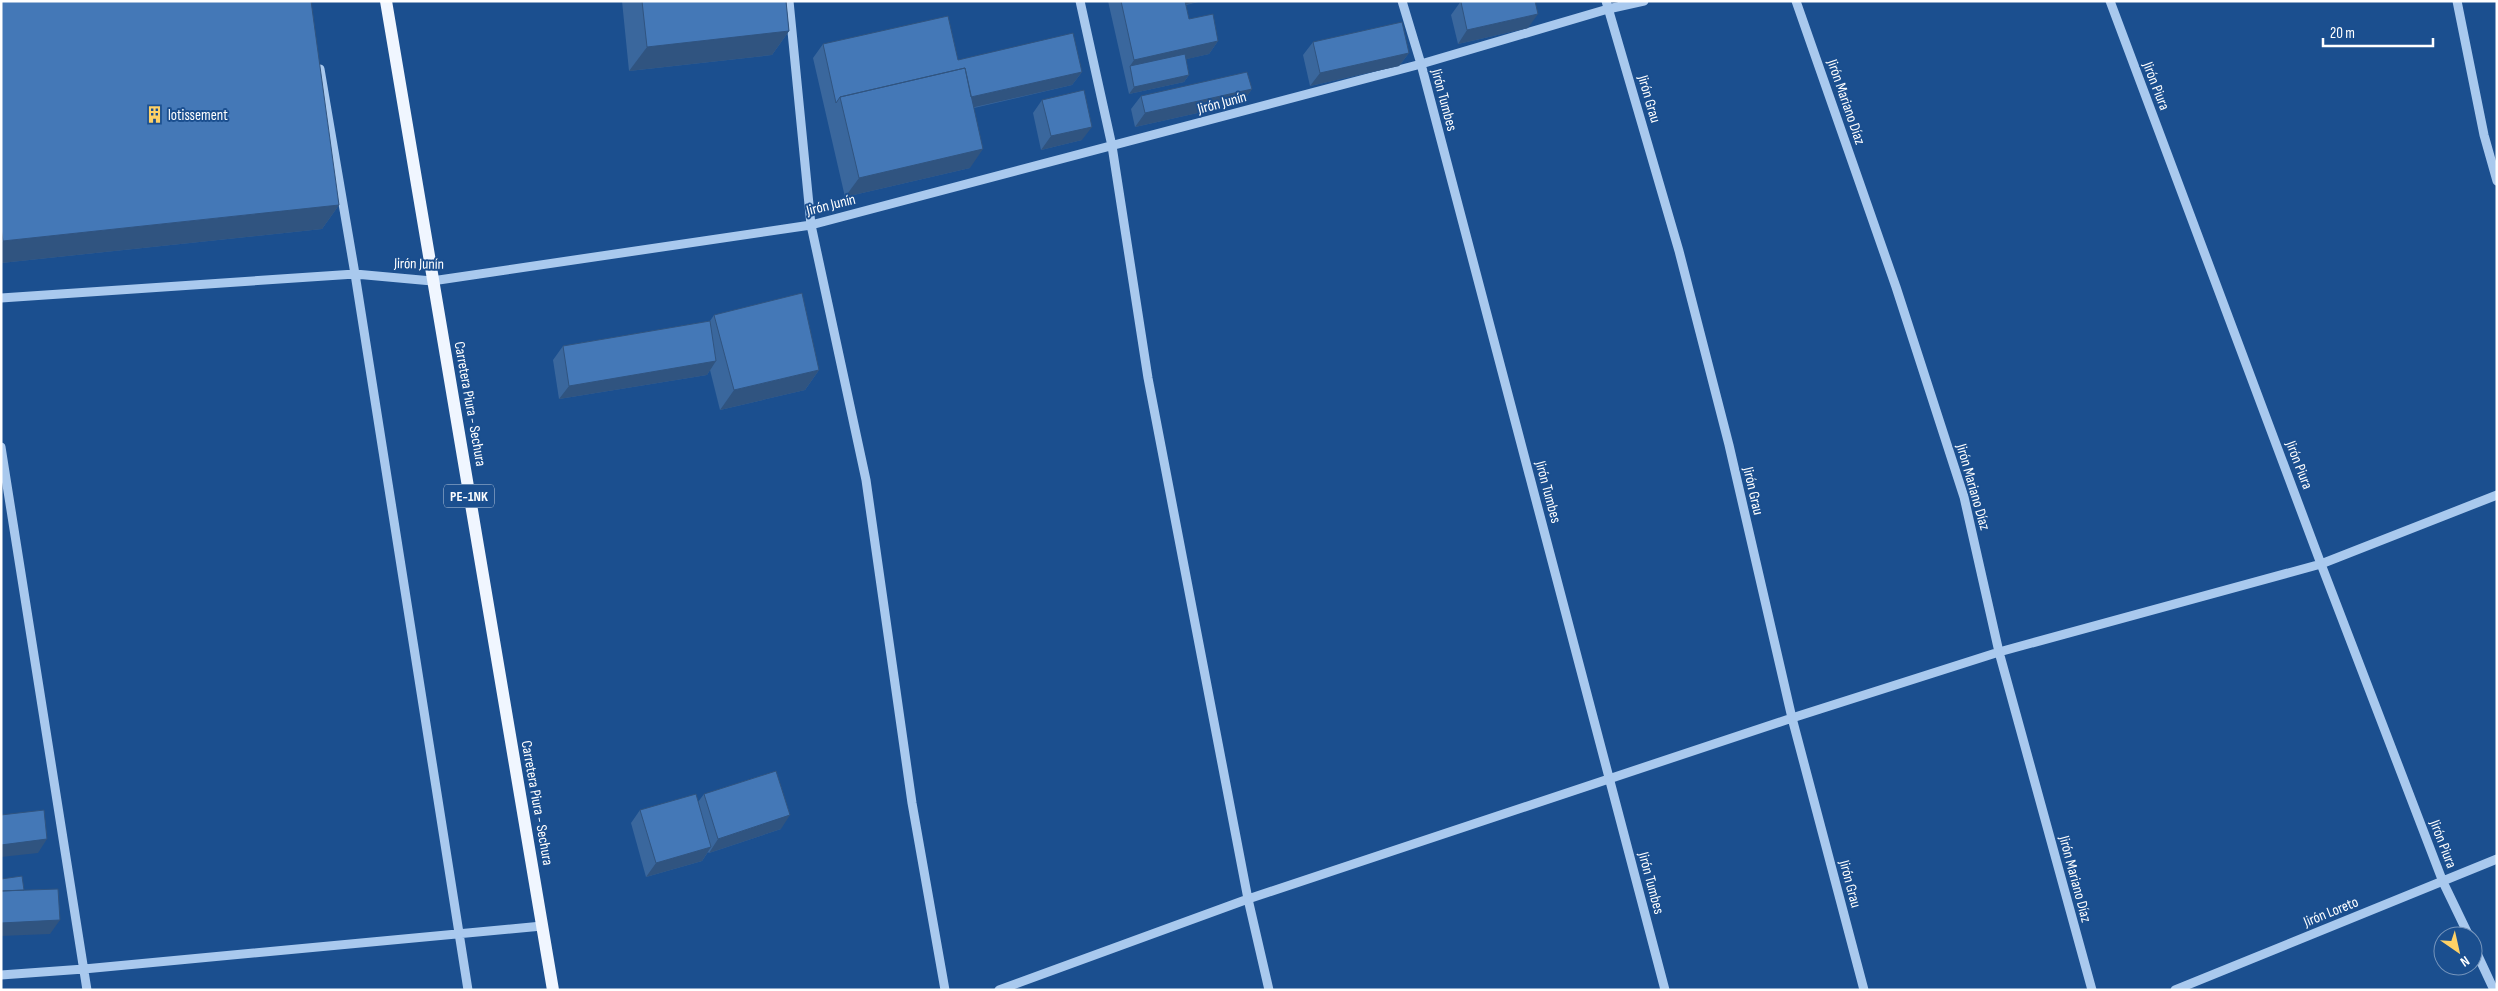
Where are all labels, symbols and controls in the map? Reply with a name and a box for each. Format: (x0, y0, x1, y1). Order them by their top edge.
scale bar (2323, 15, 2433, 47)
text: 20 m (2330, 24, 2355, 43)
street label: Jirón Mariano Díaz (1822, 56, 1870, 148)
street label: Jirón Piura (2138, 58, 2174, 113)
street label: Jirón Tumbes (1426, 66, 1461, 133)
street label: Jirón Grau (1633, 72, 1665, 125)
street label: Jirón Junín (1194, 87, 1249, 119)
building icon: lotissement (144, 105, 164, 125)
place label: lotissement (168, 106, 228, 125)
street label: Jirón Junín (804, 190, 858, 221)
street label: Jirón Junín (393, 254, 444, 274)
street label: Carretera Piura - Sechura (450, 340, 490, 468)
street label: Jirón Piura (2281, 437, 2317, 492)
street label: Jirón Mariano Díaz (1951, 441, 1995, 533)
street label: Jirón Tumbes (1530, 458, 1565, 525)
street label: Jirón Grau (1738, 464, 1768, 517)
road number: PE-1NK (444, 484, 494, 508)
street label: Carretera Piura - Sechura (517, 739, 557, 867)
street label: Jirón Piura (2425, 816, 2461, 871)
street label: Jirón Mariano Díaz (2054, 833, 2096, 925)
street label: Jirón Tumbes (1633, 849, 1668, 916)
street label: Jirón Grau (1834, 857, 1865, 910)
street label: Jirón Loreto (2300, 892, 2361, 932)
north arrow (2433, 926, 2483, 976)
text: N (2457, 952, 2473, 971)

